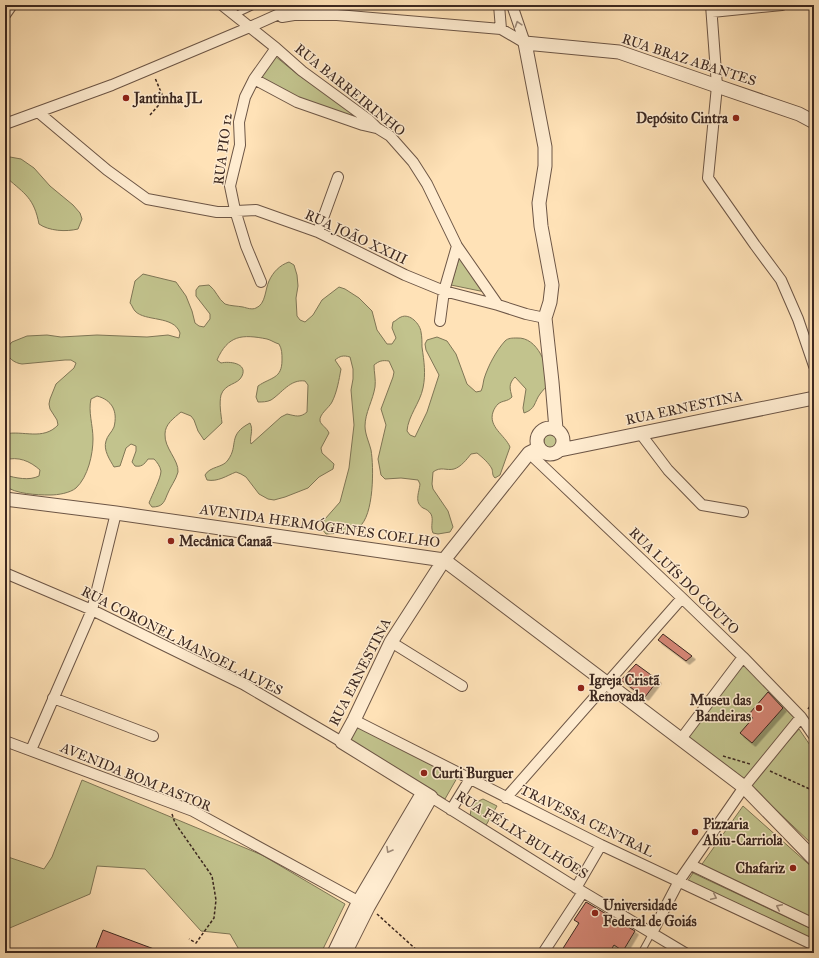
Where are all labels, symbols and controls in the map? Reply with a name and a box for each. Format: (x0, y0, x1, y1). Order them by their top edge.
one-way arrow (515, 21, 523, 28)
street label: RUA BRAZ ABANTES (620, 30, 758, 90)
street label: RUA BARREIRINHO (291, 40, 409, 140)
place label: Jantinha JL (132, 90, 202, 108)
marker: Jantinha JL (121, 93, 131, 103)
place label: Depósito Cintra (636, 110, 729, 128)
street label: RUA PIO 12 (210, 112, 236, 186)
marker: Depósito Cintra (731, 113, 741, 123)
street label: RUA JOÃO XXIII (302, 205, 410, 269)
street label: RUA ERNESTINA (624, 387, 745, 429)
street label: AVENIDA HERMÓGENES COELHO (198, 499, 442, 551)
street label: RUA LUÍS DO COUTO (625, 523, 744, 638)
place label: Mecânica Canaã (179, 533, 273, 550)
marker: Mecânica Canaã (166, 536, 176, 546)
street label: RUA CORONEL MANOEL ALVES (79, 583, 285, 699)
street label: RUA ERNESTINA (325, 615, 395, 729)
place label: Igreja Cristã Renovada (589, 672, 660, 705)
marker: Igreja Cristã Renovada (576, 683, 586, 693)
place label: Museu das Bandeiras (690, 692, 751, 725)
marker: Museu das Bandeiras (754, 703, 764, 713)
street label: AVENIDA BOM PASTOR (57, 738, 215, 816)
place label: Curti Burguer (432, 765, 514, 783)
marker: Curti Burguer (419, 768, 429, 778)
street label: TRAVESSA CENTRAL (517, 781, 657, 861)
street label: RUA FÉLIX BULHÕES (453, 786, 592, 883)
place label: Pizzaria Abiu-Carriola (702, 816, 784, 849)
marker: Pizzaria Abiu-Carriola (690, 827, 700, 837)
one-way arrow (387, 846, 394, 853)
place label: Chafariz (736, 860, 786, 877)
marker: Chafariz (788, 863, 798, 873)
one-way arrow (710, 892, 718, 900)
place label: Universidade Federal de Goiás (603, 897, 697, 930)
one-way arrow (776, 904, 783, 912)
marker: Universidade Federal de Goiás (590, 908, 600, 918)

